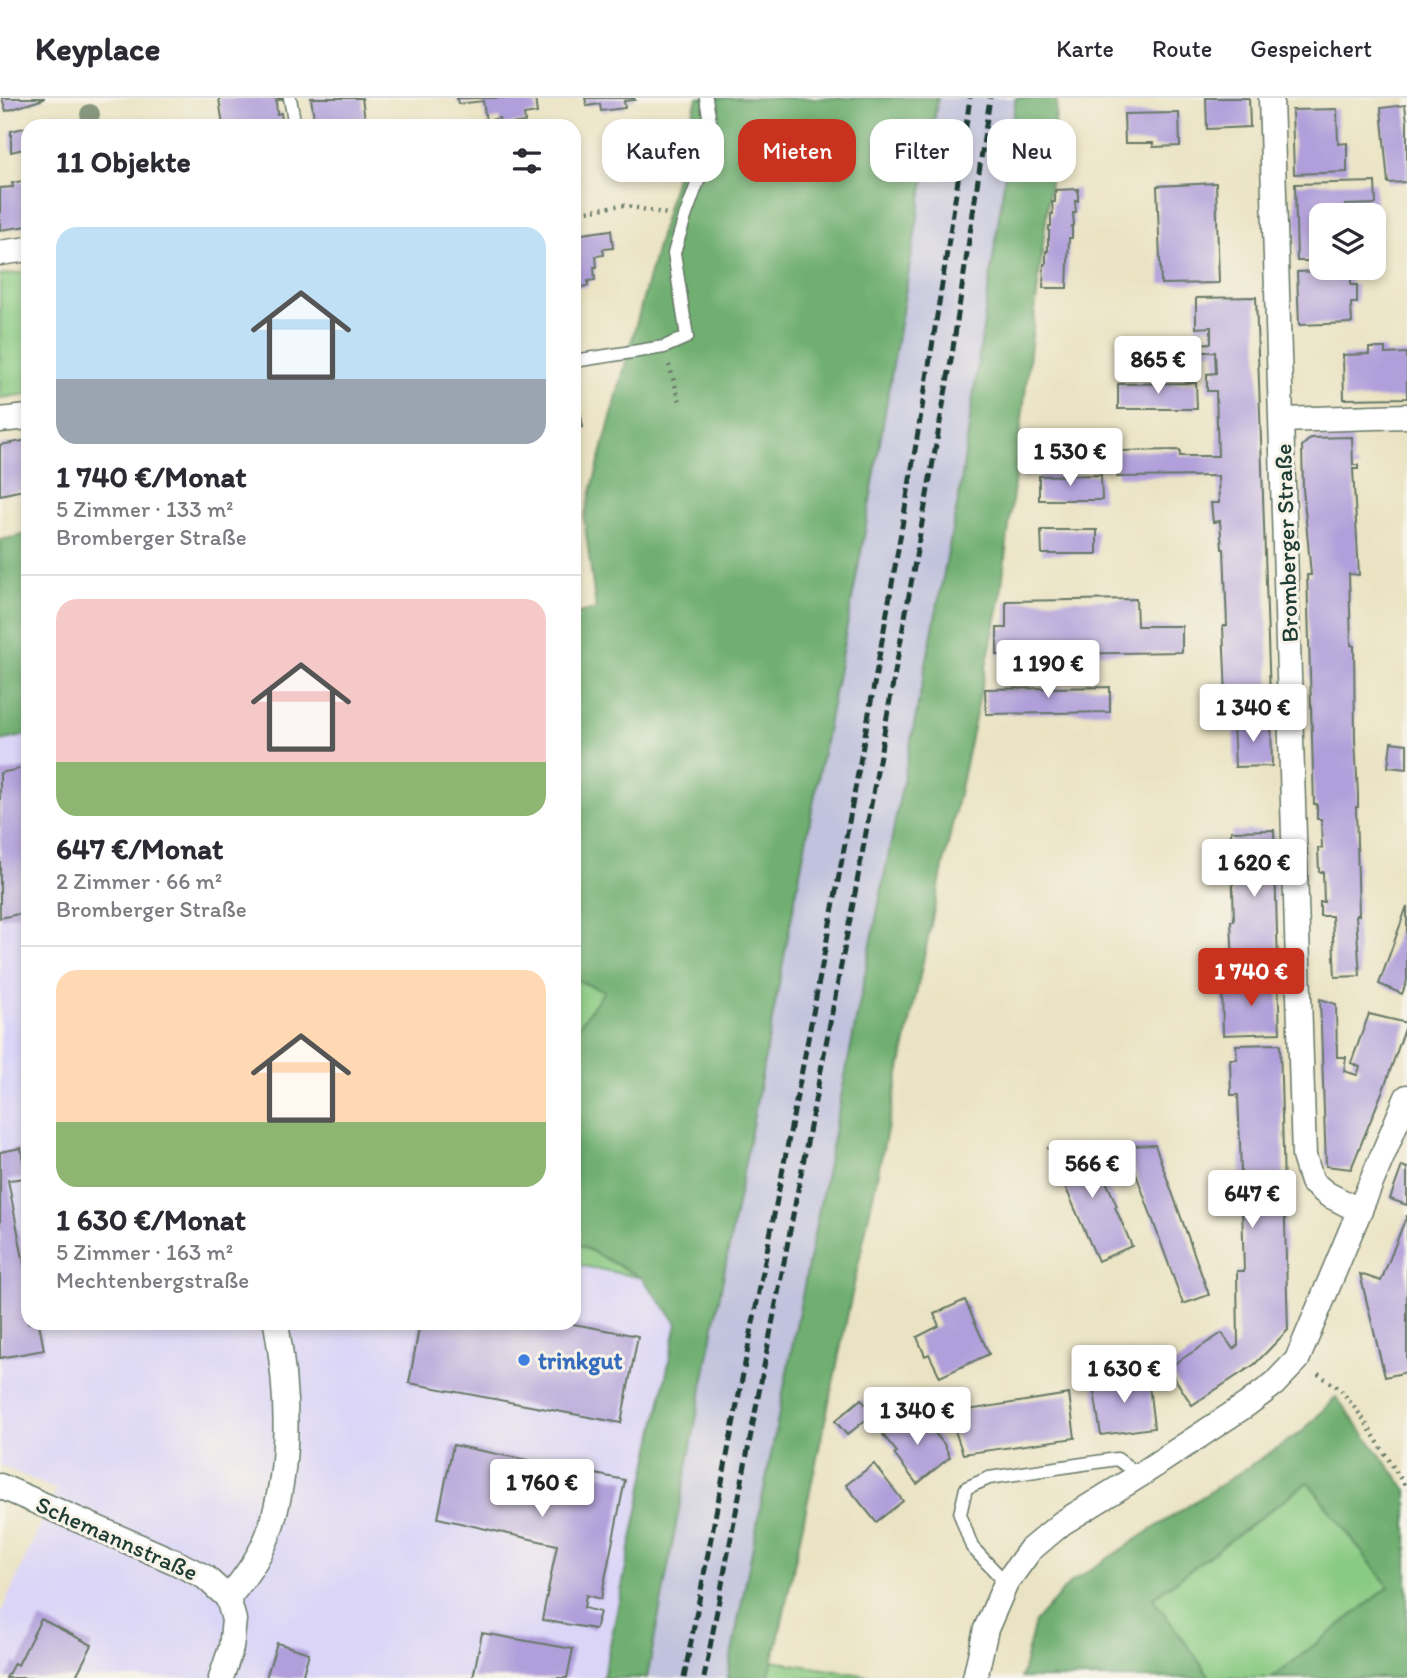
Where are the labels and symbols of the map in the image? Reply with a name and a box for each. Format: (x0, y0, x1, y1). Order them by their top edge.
pin: 865 € (1109, 336, 1207, 396)
pin: 1 530 € (1005, 428, 1135, 488)
street label: Bromberger Straße (1268, 443, 1304, 643)
pin: 1 190 € (983, 640, 1113, 700)
pin: 1 340 € (1188, 684, 1318, 744)
pin: 1 620 € (1189, 840, 1319, 899)
pin: 1 740 € (1186, 948, 1316, 1008)
pin: 566 € (1043, 1140, 1141, 1200)
pin: 647 € (1203, 1170, 1301, 1230)
place label: trinkgut (538, 1346, 623, 1376)
pin: 1 630 € (1059, 1346, 1189, 1405)
marker: trinkgut (516, 1352, 532, 1368)
pin: 1 340 € (852, 1388, 982, 1447)
pin: 1 760 € (477, 1460, 607, 1519)
street label: Schemannstraße (31, 1489, 203, 1587)

